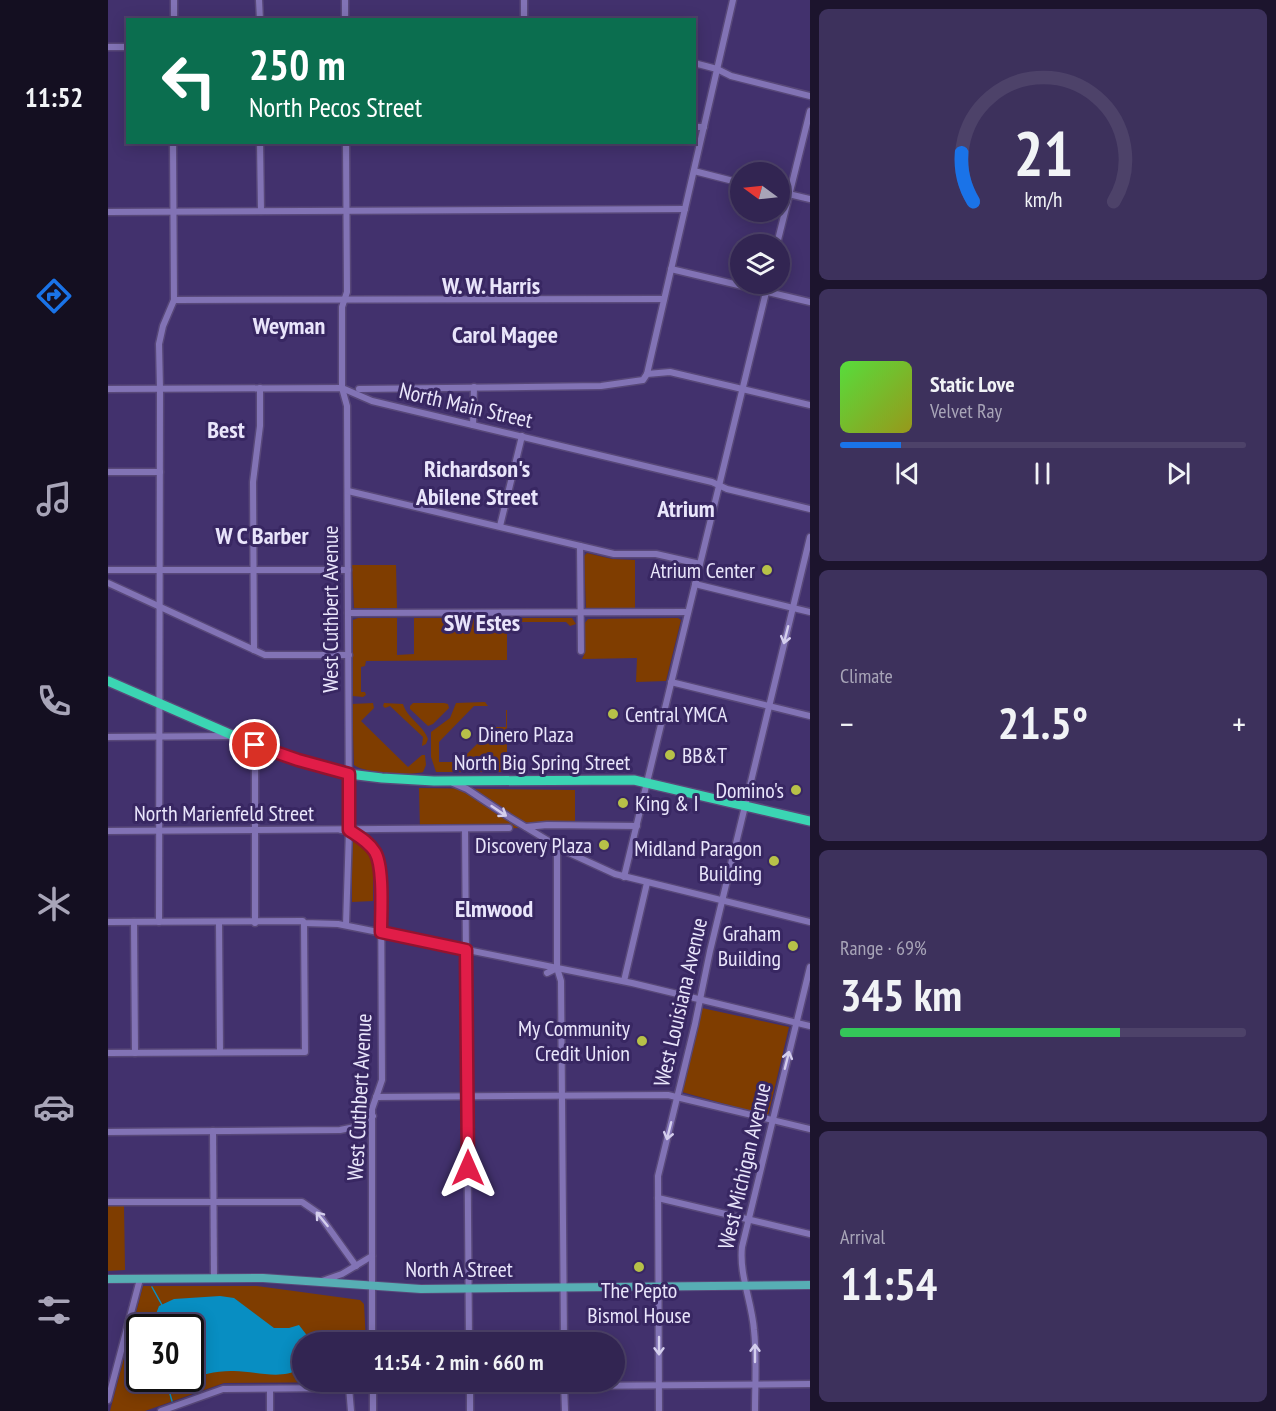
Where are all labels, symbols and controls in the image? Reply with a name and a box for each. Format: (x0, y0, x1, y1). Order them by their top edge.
text: 250 m (249, 37, 346, 92)
icon: left (150, 42, 228, 120)
text: 11:52 (25, 80, 83, 114)
text: North Pecos Street (249, 90, 422, 124)
text: 21 (1013, 112, 1073, 193)
north arrow (730, 162, 790, 222)
map controls (730, 162, 790, 294)
text: km/h (1024, 185, 1062, 213)
button: layers (730, 234, 790, 294)
district label: W. W. Harris (441, 270, 540, 301)
icon: directions (33, 275, 75, 317)
district label: Weyman (252, 310, 325, 341)
district label: Carol Magee (452, 319, 558, 350)
text: Static Love (930, 370, 1015, 398)
street label: North Main Street (397, 376, 535, 434)
text: Velvet Ray (930, 398, 1002, 424)
district label: Best (207, 414, 245, 445)
district label: Richardson's Abilene Street (415, 453, 538, 512)
icon: previous (891, 457, 924, 490)
icon: pause (1026, 457, 1059, 490)
icon: next (1162, 457, 1195, 490)
icon: music (33, 478, 75, 520)
district label: Atrium (656, 493, 715, 524)
district label: W C Barber (214, 520, 309, 551)
street label: West Cuthbert Avenue (316, 525, 344, 693)
place label: Atrium Center (650, 556, 755, 584)
marker: Atrium Center (760, 563, 774, 577)
district label: SW Estes (444, 607, 520, 638)
one-way arrow (779, 625, 791, 644)
text: Climate (840, 663, 893, 689)
icon: phone (33, 680, 75, 722)
text: 21.5° (998, 693, 1088, 751)
place label: Central YMCA (625, 700, 728, 728)
text: − (840, 702, 854, 745)
text: + (1232, 702, 1246, 745)
marker: Central YMCA (606, 707, 620, 721)
pin (229, 719, 280, 770)
place label: Dinero Plaza (478, 720, 574, 748)
marker: Dinero Plaza (459, 727, 473, 741)
icon: arrive (238, 728, 271, 761)
place label: BB&T (682, 741, 727, 769)
street label: North Big Spring Street (454, 748, 630, 776)
marker: BB&T (663, 748, 677, 762)
place label: Domino's (715, 776, 784, 804)
marker: Domino's (789, 783, 803, 797)
place label: King & I (635, 789, 699, 817)
marker: King & I (616, 796, 630, 810)
street label: North Marienfeld Street (134, 799, 314, 827)
one-way arrow (491, 805, 507, 817)
place label: Discovery Plaza (475, 831, 592, 859)
place label: Midland Paragon Building (634, 834, 762, 887)
marker: Discovery Plaza (597, 838, 611, 852)
marker: Midland Paragon Building (767, 854, 781, 868)
icon: climate (33, 883, 75, 925)
district label: Elmwood (455, 893, 533, 924)
street label: West Louisiana Avenue (647, 915, 713, 1089)
place label: Graham Building (718, 919, 781, 972)
text: Range · 69% (840, 935, 927, 961)
marker: Graham Building (786, 939, 800, 953)
text: 345 km (840, 965, 962, 1023)
street label: West Cuthbert Avenue (341, 1013, 377, 1181)
place label: My Community Credit Union (518, 1014, 631, 1067)
marker: My Community Credit Union (635, 1034, 649, 1048)
one-way arrow (782, 1050, 794, 1069)
street label: West Michigan Avenue (711, 1080, 777, 1252)
icon: car (33, 1086, 75, 1128)
one-way arrow (663, 1121, 674, 1140)
position arrow (436, 1136, 500, 1200)
one-way arrow (315, 1211, 328, 1227)
text: Arrival (840, 1224, 885, 1250)
text: 11:54 (840, 1254, 937, 1312)
street label: North A Street (405, 1255, 513, 1283)
marker: The Pepto Bismol House (632, 1260, 646, 1274)
place label: The Pepto Bismol House (587, 1276, 691, 1329)
icon: filters (33, 1289, 75, 1331)
speed limit sign: 30 (126, 1314, 204, 1392)
one-way arrow (653, 1335, 665, 1355)
one-way arrow (749, 1343, 761, 1363)
text: 11:54 · 2 min · 660 m (373, 1348, 544, 1376)

